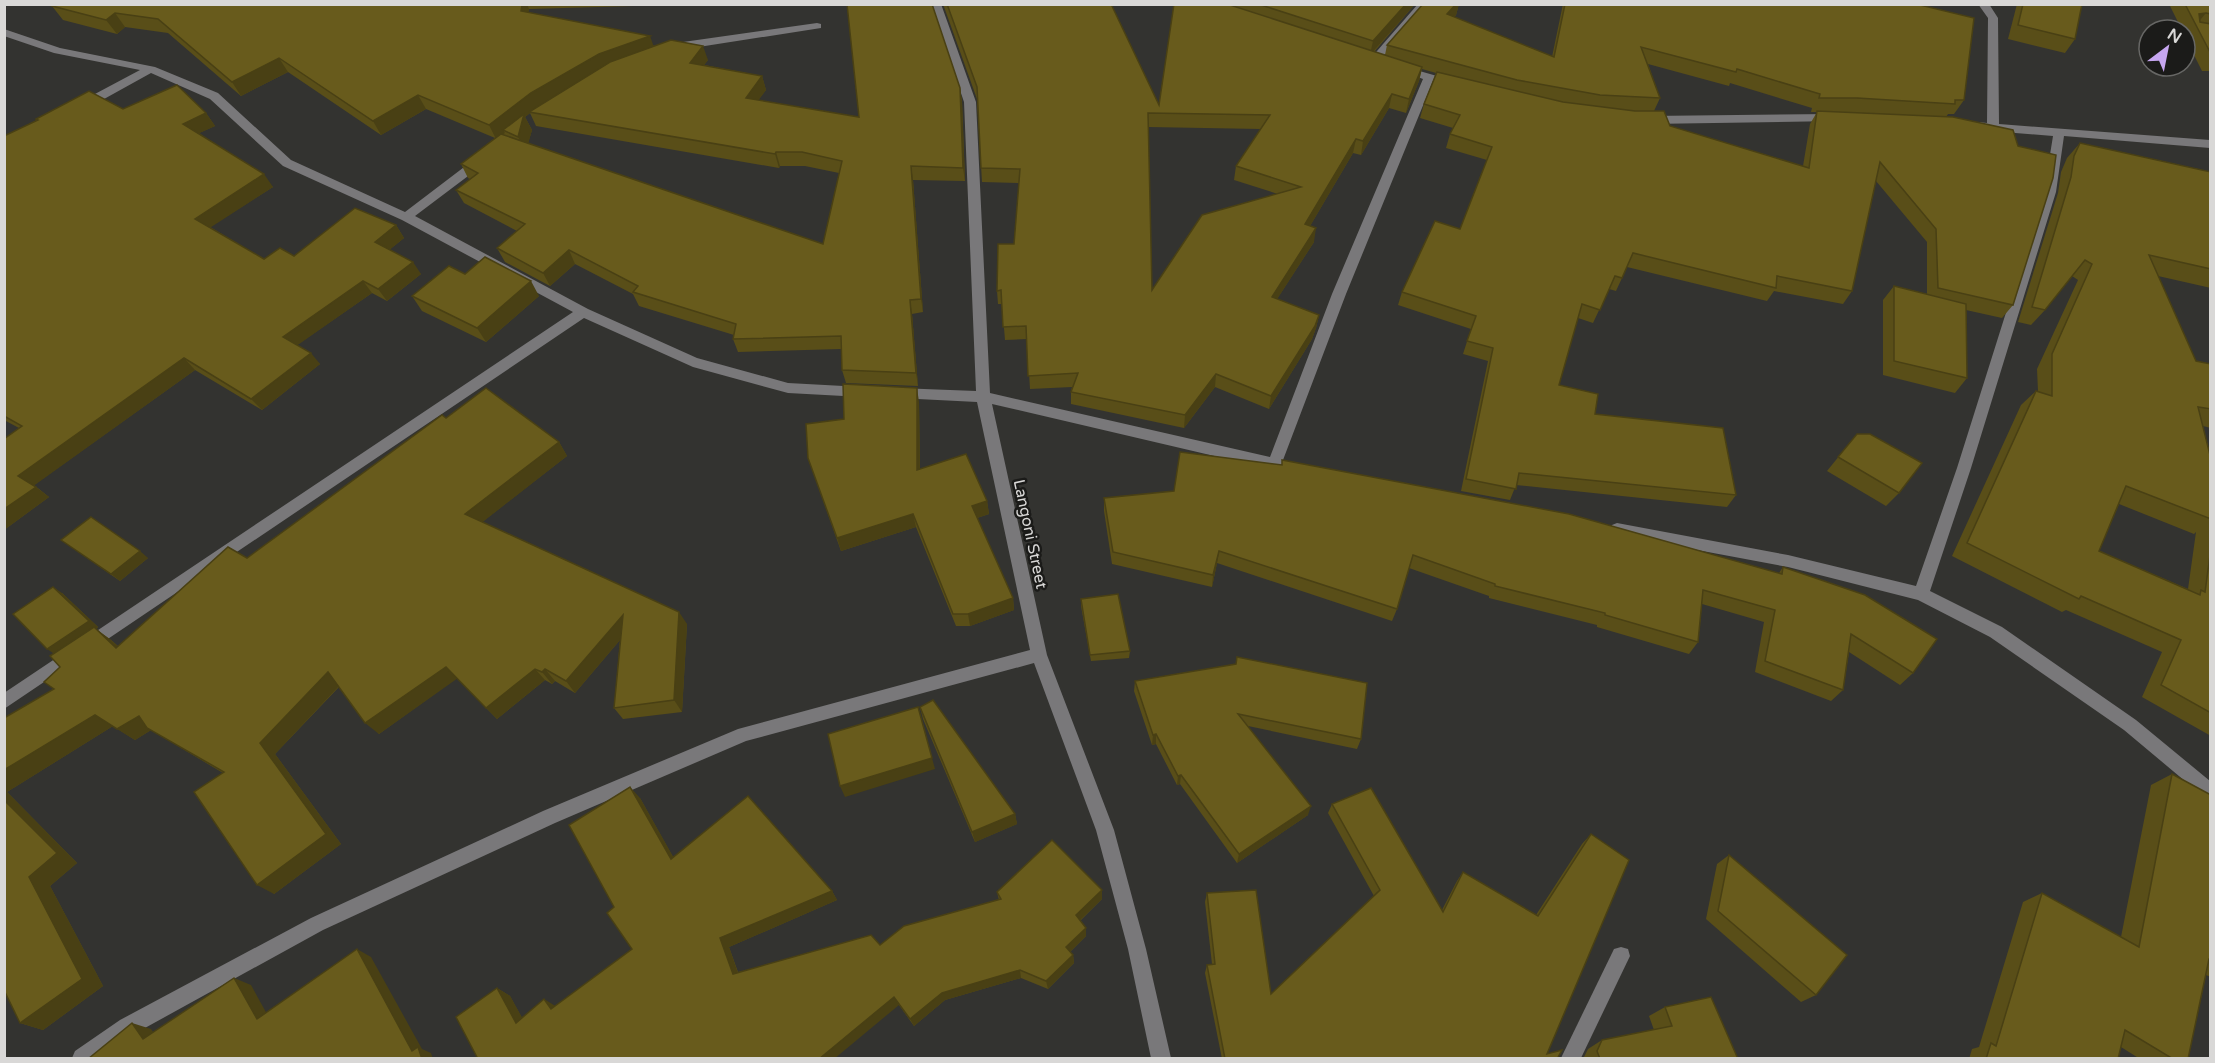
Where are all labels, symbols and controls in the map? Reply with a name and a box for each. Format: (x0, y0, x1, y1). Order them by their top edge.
north arrow (2137, 18, 2197, 78)
text: N (2164, 24, 2185, 48)
street label: Langoni Street (1009, 478, 1051, 591)

